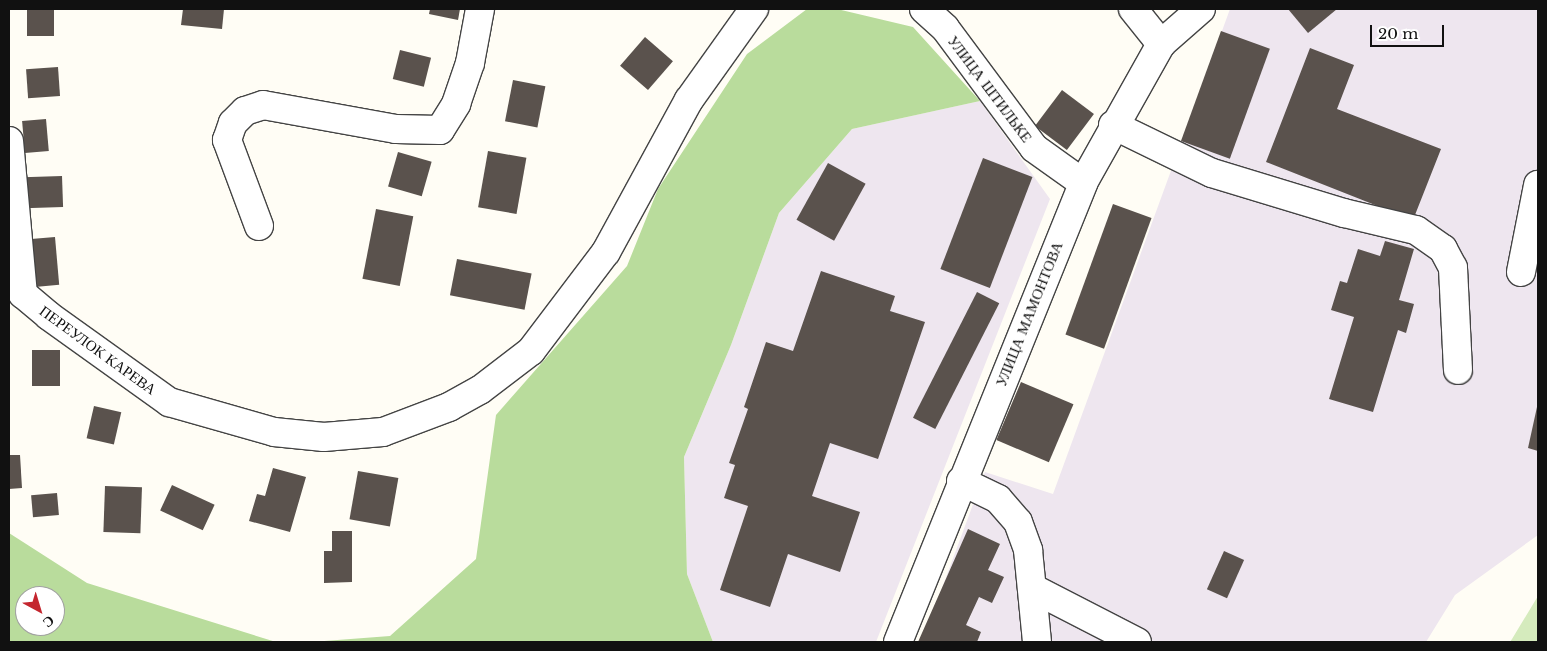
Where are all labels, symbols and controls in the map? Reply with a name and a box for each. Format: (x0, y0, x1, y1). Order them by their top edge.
scale bar (1372, 15, 1446, 47)
text: 20 m (1378, 24, 1418, 43)
street label: УЛИЦА ШТИЛЬКЕ (944, 32, 1036, 146)
street label: УЛИЦА МАМОНТОВА (992, 239, 1066, 389)
street label: ПЕРЕУЛОК КАРЕВА (36, 302, 160, 398)
north arrow (15, 586, 65, 636)
text: С (39, 612, 58, 632)

